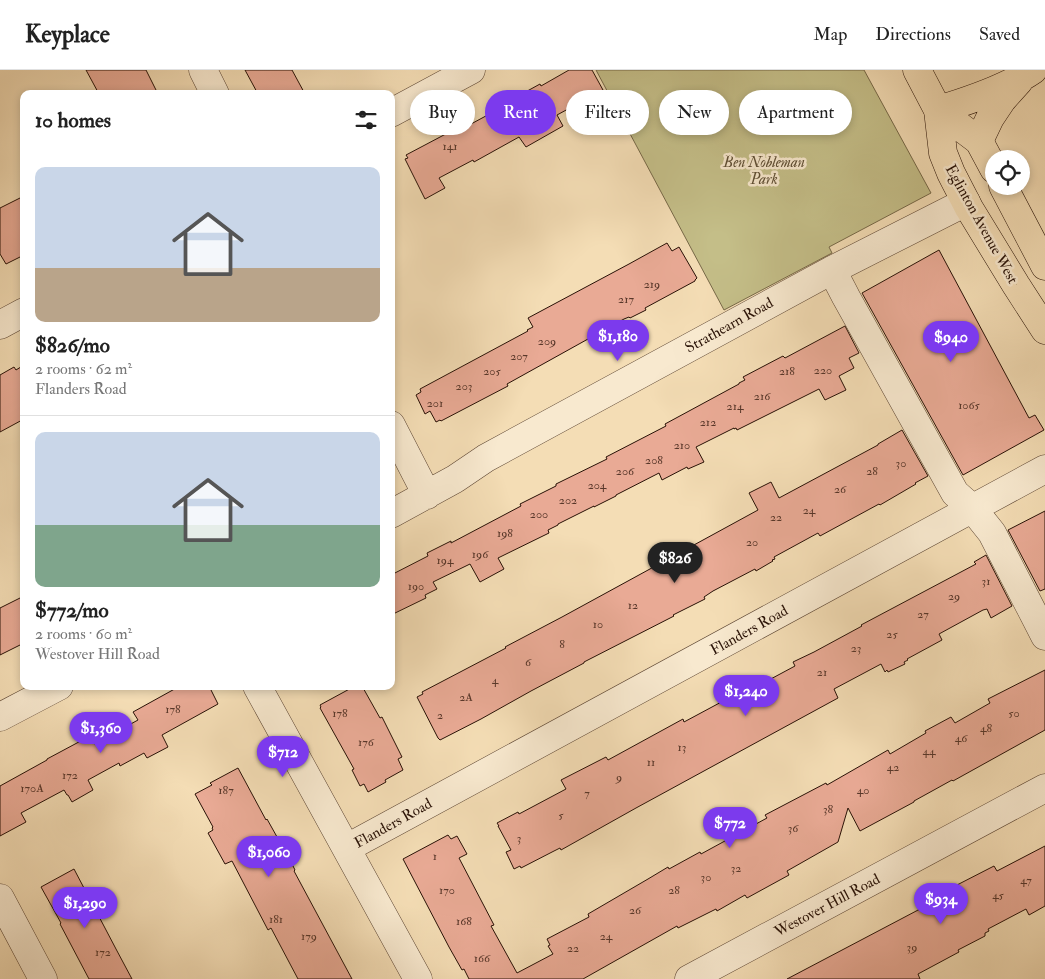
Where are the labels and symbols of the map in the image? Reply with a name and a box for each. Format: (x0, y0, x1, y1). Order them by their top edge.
house number: 141 (442, 139, 458, 154)
park label: Ben Nobleman Park (722, 153, 805, 189)
street label: Eglinton Avenue West (941, 161, 1022, 287)
house number: 219 (644, 277, 660, 292)
house number: 217 (618, 292, 634, 307)
street label: Strathearn Road (682, 293, 777, 357)
pin: $1,180 (577, 320, 659, 362)
pin: $940 (921, 320, 981, 363)
house number: 209 (538, 334, 556, 349)
house number: 207 (510, 349, 528, 364)
house number: 220 (814, 363, 832, 378)
house number: 205 (483, 364, 501, 379)
house number: 218 (779, 364, 795, 379)
house number: 203 (456, 379, 472, 394)
house number: 216 (754, 389, 771, 404)
house number: 201 (427, 396, 443, 411)
house number: 1065 (958, 398, 981, 413)
house number: 214 (727, 399, 744, 414)
house number: 212 (700, 415, 716, 430)
house number: 210 (674, 438, 690, 453)
house number: 208 (645, 453, 663, 468)
house number: 30 (896, 456, 906, 471)
house number: 206 (616, 464, 635, 479)
house number: 28 (866, 464, 878, 479)
house number: 204 (588, 478, 607, 493)
house number: 26 (834, 482, 847, 497)
house number: 202 (559, 493, 577, 508)
house number: 24 (803, 503, 816, 518)
house number: 200 (530, 507, 548, 522)
house number: 22 (770, 510, 782, 525)
house number: 198 (497, 526, 513, 541)
house number: 20 (746, 535, 758, 550)
pin: $826 (645, 542, 705, 584)
house number: 196 (472, 547, 489, 562)
house number: 194 (437, 553, 454, 568)
house number: 31 (982, 574, 990, 589)
house number: 190 (408, 579, 424, 594)
house number: 29 (948, 589, 960, 604)
house number: 12 (628, 598, 638, 613)
street label: Flanders Road (707, 601, 792, 660)
house number: 27 (917, 607, 929, 622)
house number: 10 (593, 617, 603, 632)
house number: 25 (886, 627, 898, 642)
house number: 8 (559, 637, 565, 652)
house number: 23 (851, 641, 861, 656)
house number: 6 (525, 655, 532, 670)
house number: 21 (817, 665, 827, 680)
house number: 4 (492, 673, 499, 688)
pin: $1,240 (705, 674, 787, 717)
house number: 2A (459, 690, 473, 705)
house number: 178 (165, 702, 181, 717)
house number: 178 (332, 706, 348, 721)
house number: 50 (1008, 706, 1020, 721)
house number: 2 (437, 708, 443, 723)
pin: $1,360 (60, 712, 142, 754)
house number: 48 (980, 721, 992, 736)
house number: 46 (955, 731, 968, 746)
house number: 176 (358, 735, 375, 750)
pin: $712 (253, 736, 313, 778)
house number: 13 (678, 740, 686, 755)
house number: 44 (923, 744, 936, 759)
house number: 11 (647, 755, 655, 770)
house number: 42 (887, 760, 899, 775)
house number: 172 (62, 768, 78, 783)
house number: 9 (615, 770, 622, 785)
house number: 170A (20, 781, 44, 796)
house number: 187 (218, 783, 234, 798)
house number: 40 (857, 783, 869, 798)
house number: 7 (584, 786, 590, 801)
street label: Flanders Road (351, 794, 436, 853)
house number: 38 (823, 802, 833, 817)
pin: $772 (700, 806, 760, 849)
house number: 5 (558, 808, 564, 823)
house number: 36 (788, 821, 799, 836)
house number: 3 (517, 831, 521, 846)
pin: $1,060 (228, 836, 310, 878)
house number: 1 (433, 849, 437, 864)
house number: 32 (731, 861, 741, 876)
street label: Westover Hill Road (770, 869, 884, 942)
house number: 30 (701, 870, 711, 885)
house number: 47 (1020, 873, 1032, 888)
pin: $934 (911, 882, 971, 925)
house number: 170 (439, 883, 455, 898)
house number: 28 (668, 883, 680, 898)
pin: $1,290 (44, 886, 126, 929)
house number: 45 (992, 888, 1005, 903)
house number: 26 (629, 903, 642, 918)
house number: 181 (269, 912, 283, 927)
house number: 168 (456, 914, 472, 929)
house number: 179 (301, 929, 317, 944)
house number: 24 (600, 929, 613, 944)
house number: 39 (907, 940, 917, 955)
house number: 22 (567, 941, 579, 956)
house number: 172 (95, 945, 111, 960)
house number: 166 (474, 951, 491, 966)

